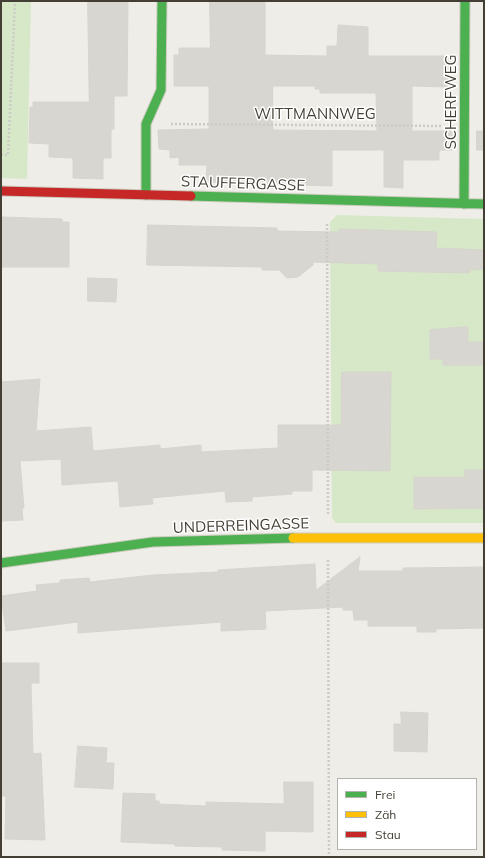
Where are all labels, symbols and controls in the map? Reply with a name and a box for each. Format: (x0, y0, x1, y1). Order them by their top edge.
street label: SCHERFWEG (442, 54, 460, 150)
street label: WITTMANNWEG (254, 105, 376, 123)
street label: STAUFFERGASSE (181, 173, 305, 195)
street label: UNDERREINGASSE (173, 515, 309, 537)
legend (337, 778, 477, 850)
text: Frei (375, 787, 395, 802)
text: Zäh (375, 807, 396, 822)
text: Stau (375, 827, 401, 842)

